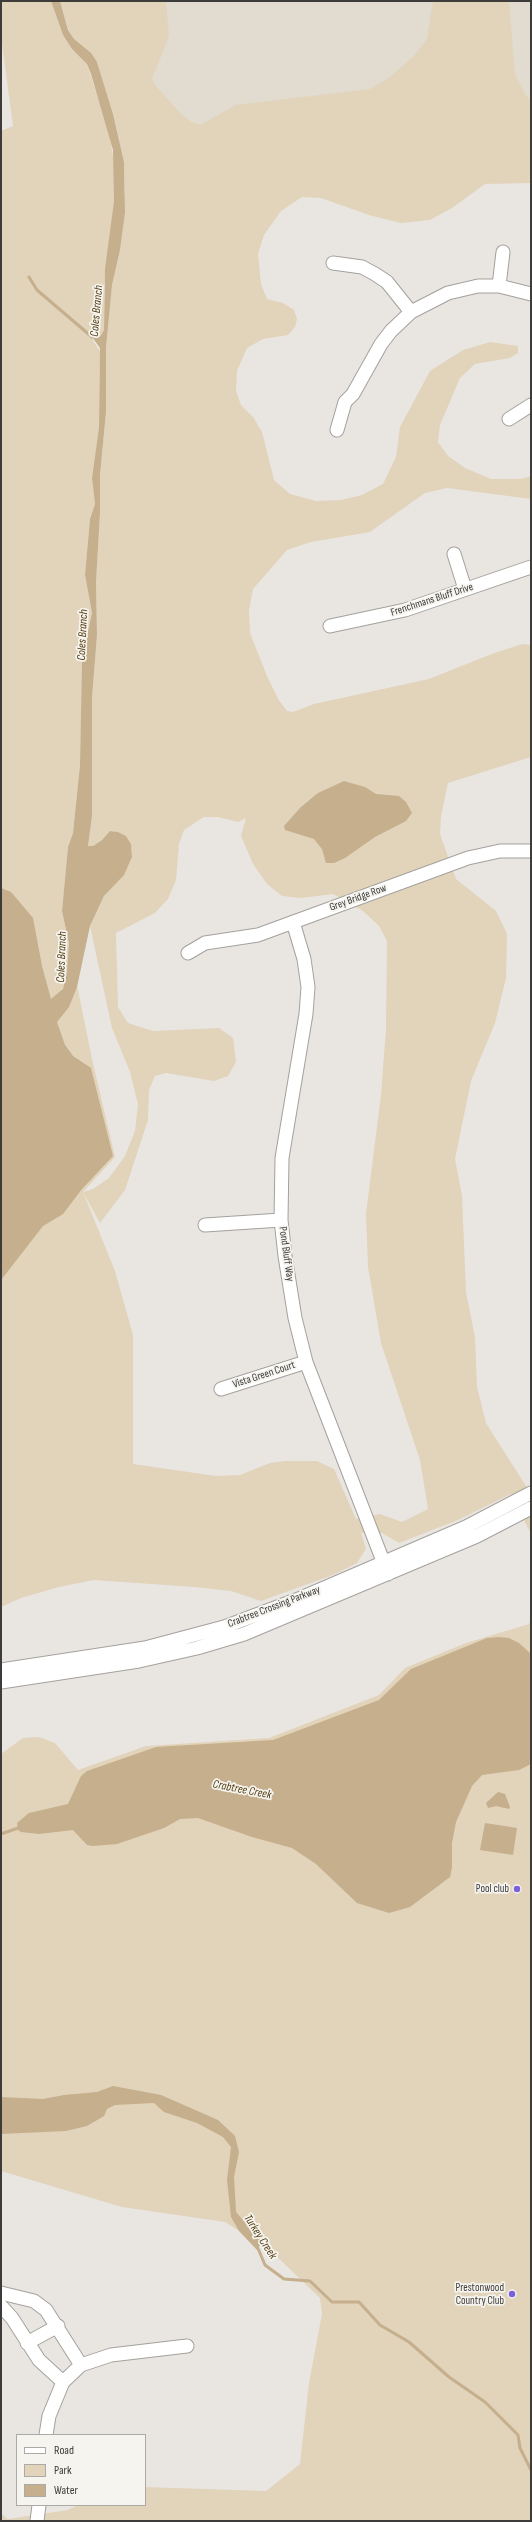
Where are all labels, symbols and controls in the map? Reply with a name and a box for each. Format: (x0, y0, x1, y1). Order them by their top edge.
water label: Coles Branch (88, 285, 106, 337)
street label: Frenchmans Bluff Drive (389, 580, 475, 620)
water label: Coles Branch (74, 609, 92, 661)
street label: Grey Bridge Row (328, 882, 388, 914)
water label: Coles Branch (54, 931, 70, 983)
street label: Pond Bluff Way (276, 1226, 296, 1282)
street label: Vista Green Court (231, 1359, 297, 1391)
street label: Crabtree Crossing Parkway (226, 1583, 322, 1631)
water label: Crabtree Creek (212, 1777, 272, 1803)
place label: Pool club (476, 1882, 509, 1896)
marker: Pool club (512, 1884, 522, 1894)
water label: Turkey Creek (240, 2212, 280, 2262)
place label: Prestonwood Country Club (456, 2281, 504, 2307)
marker: Prestonwood Country Club (507, 2289, 517, 2299)
legend (16, 2434, 146, 2506)
text: Road (54, 2443, 74, 2458)
text: Park (54, 2463, 72, 2478)
text: Water (54, 2483, 78, 2498)

